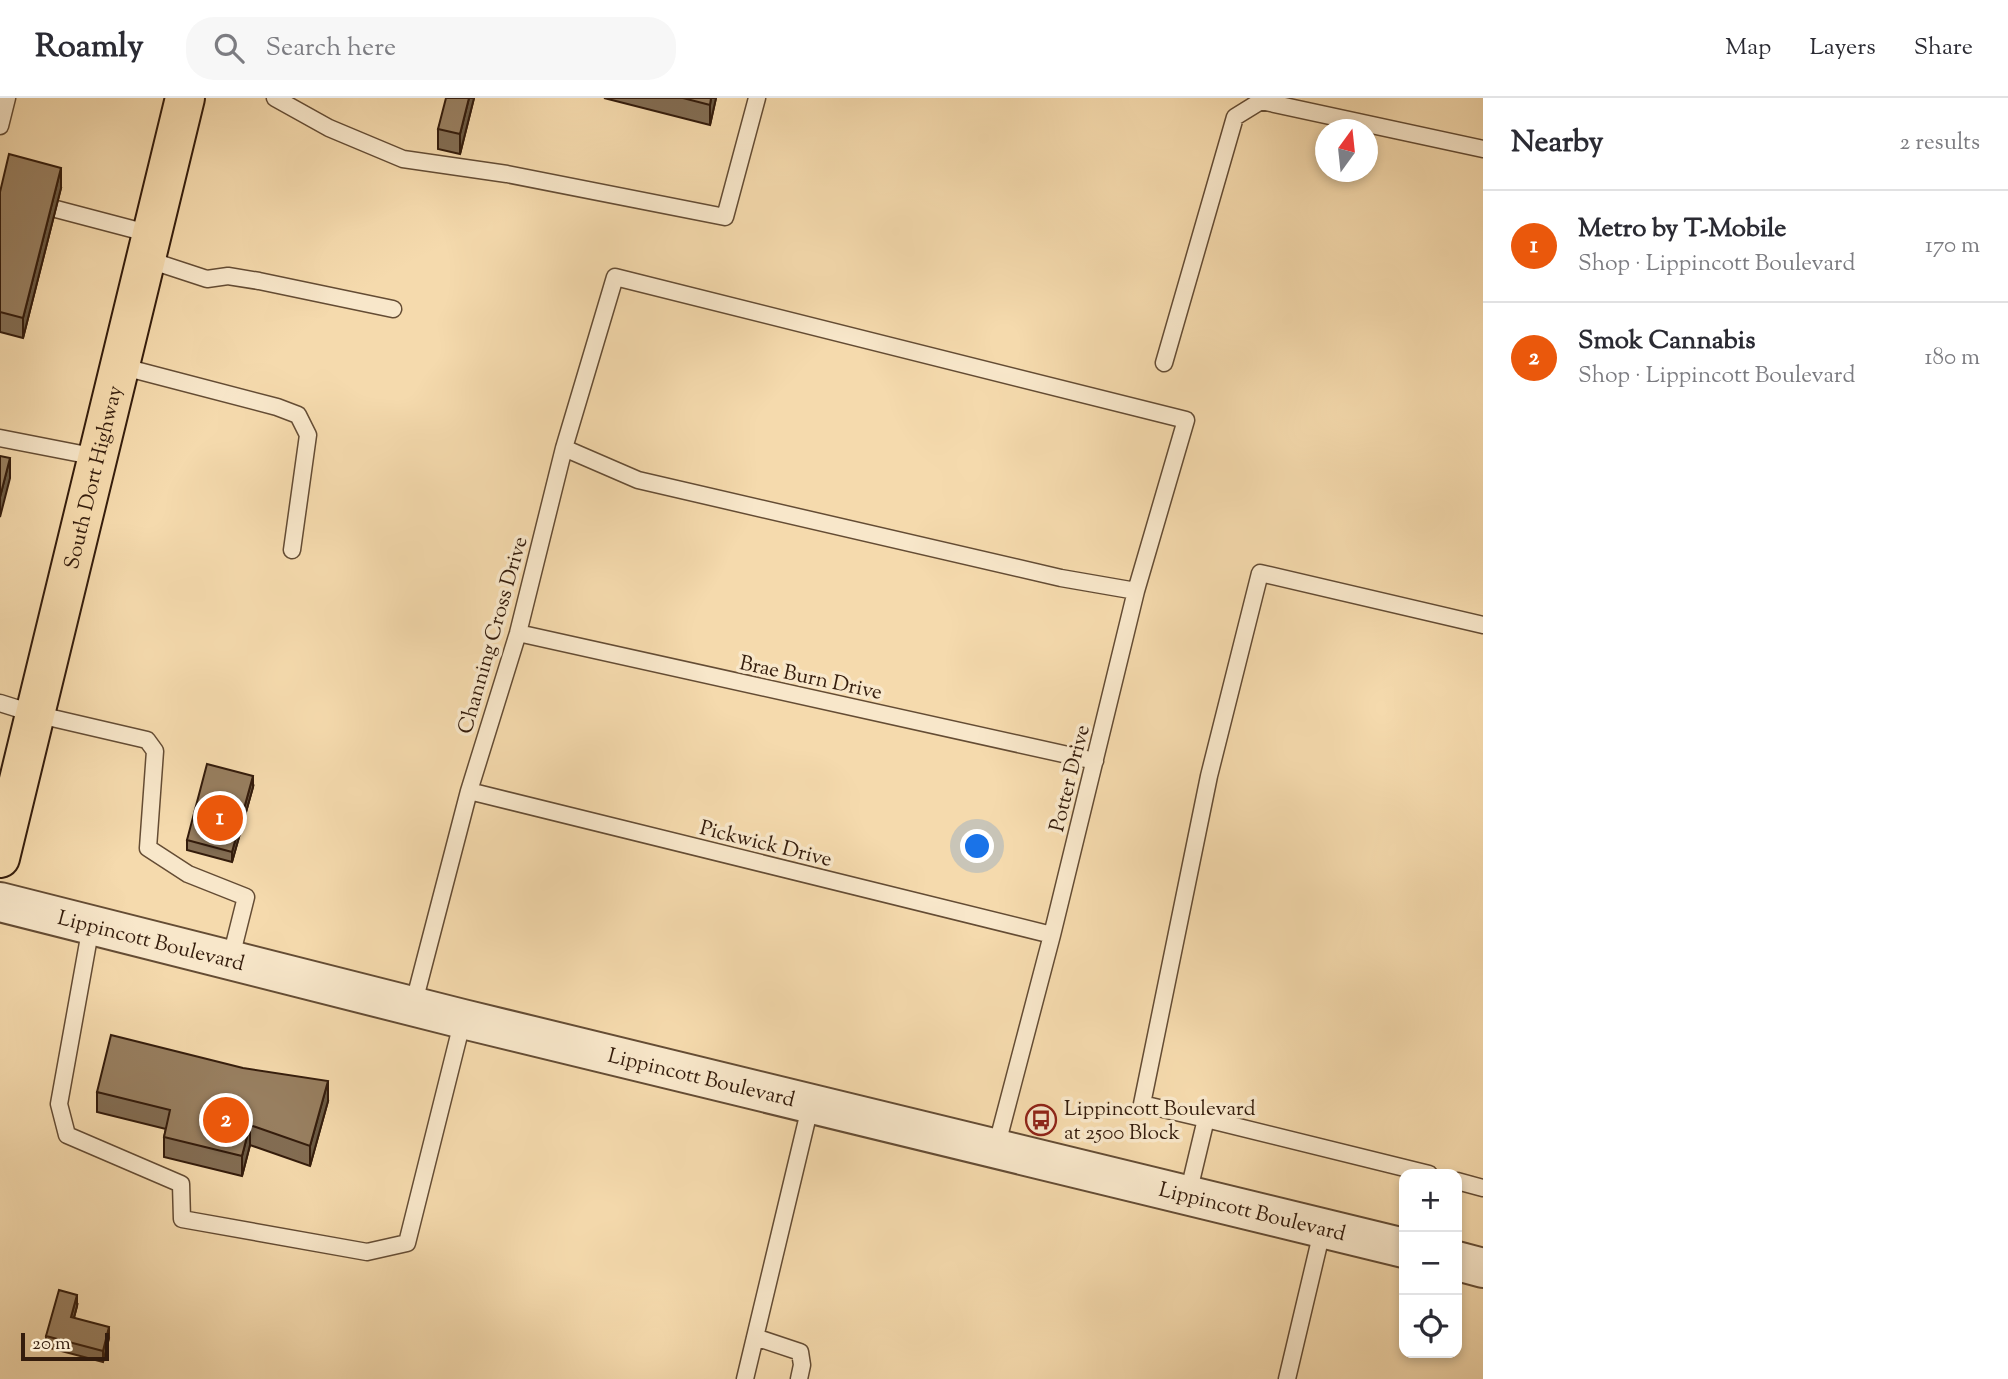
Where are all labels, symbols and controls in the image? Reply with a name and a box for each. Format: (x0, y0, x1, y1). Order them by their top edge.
search box (186, 17, 676, 80)
text: Roamly (35, 24, 144, 72)
icon: search (210, 29, 248, 67)
text: Search here (266, 30, 396, 67)
text: Map (1725, 31, 1771, 65)
text: Layers (1809, 31, 1876, 65)
text: Share (1914, 31, 1973, 65)
north arrow (1315, 119, 1378, 182)
text: Nearby (1511, 122, 1603, 165)
text: 2 results (1900, 127, 1980, 160)
text: Metro by T-Mobile (1578, 211, 1786, 248)
text: 1 (1530, 230, 1538, 263)
text: 170 m (1925, 230, 1980, 263)
text: Shop · Lippincott Boulevard (1578, 248, 1855, 281)
text: Smok Cannabis (1578, 323, 1755, 360)
text: 2 (1529, 342, 1539, 375)
text: 180 m (1925, 342, 1980, 375)
text: Shop · Lippincott Boulevard (1578, 360, 1855, 393)
street label: South Dort Highway (58, 382, 132, 573)
street label: Channing Cross Drive (451, 533, 536, 738)
street label: Brae Burn Drive (736, 649, 885, 709)
street label: Potter Drive (1043, 722, 1099, 835)
pin: 1 (197, 792, 243, 844)
street label: Pickwick Drive (696, 814, 835, 876)
your location (960, 829, 994, 863)
street label: Lippincott Boulevard (54, 904, 247, 980)
street label: Lippincott Boulevard (604, 1042, 798, 1116)
pin: 2 (203, 1094, 249, 1146)
place label: Lippincott Boulevard at 2500 Block (1064, 1095, 1256, 1149)
bus stop icon: Lippincott Boulevard at 2500 Block (1024, 1103, 1058, 1137)
map controls (1399, 1169, 1462, 1358)
button: + (1399, 1169, 1462, 1232)
street label: Lippincott Boulevard (1155, 1176, 1349, 1250)
button: − (1399, 1232, 1462, 1295)
button: locate (1399, 1295, 1462, 1358)
scale bar (21, 1330, 108, 1362)
text: 20 m (32, 1331, 71, 1358)

